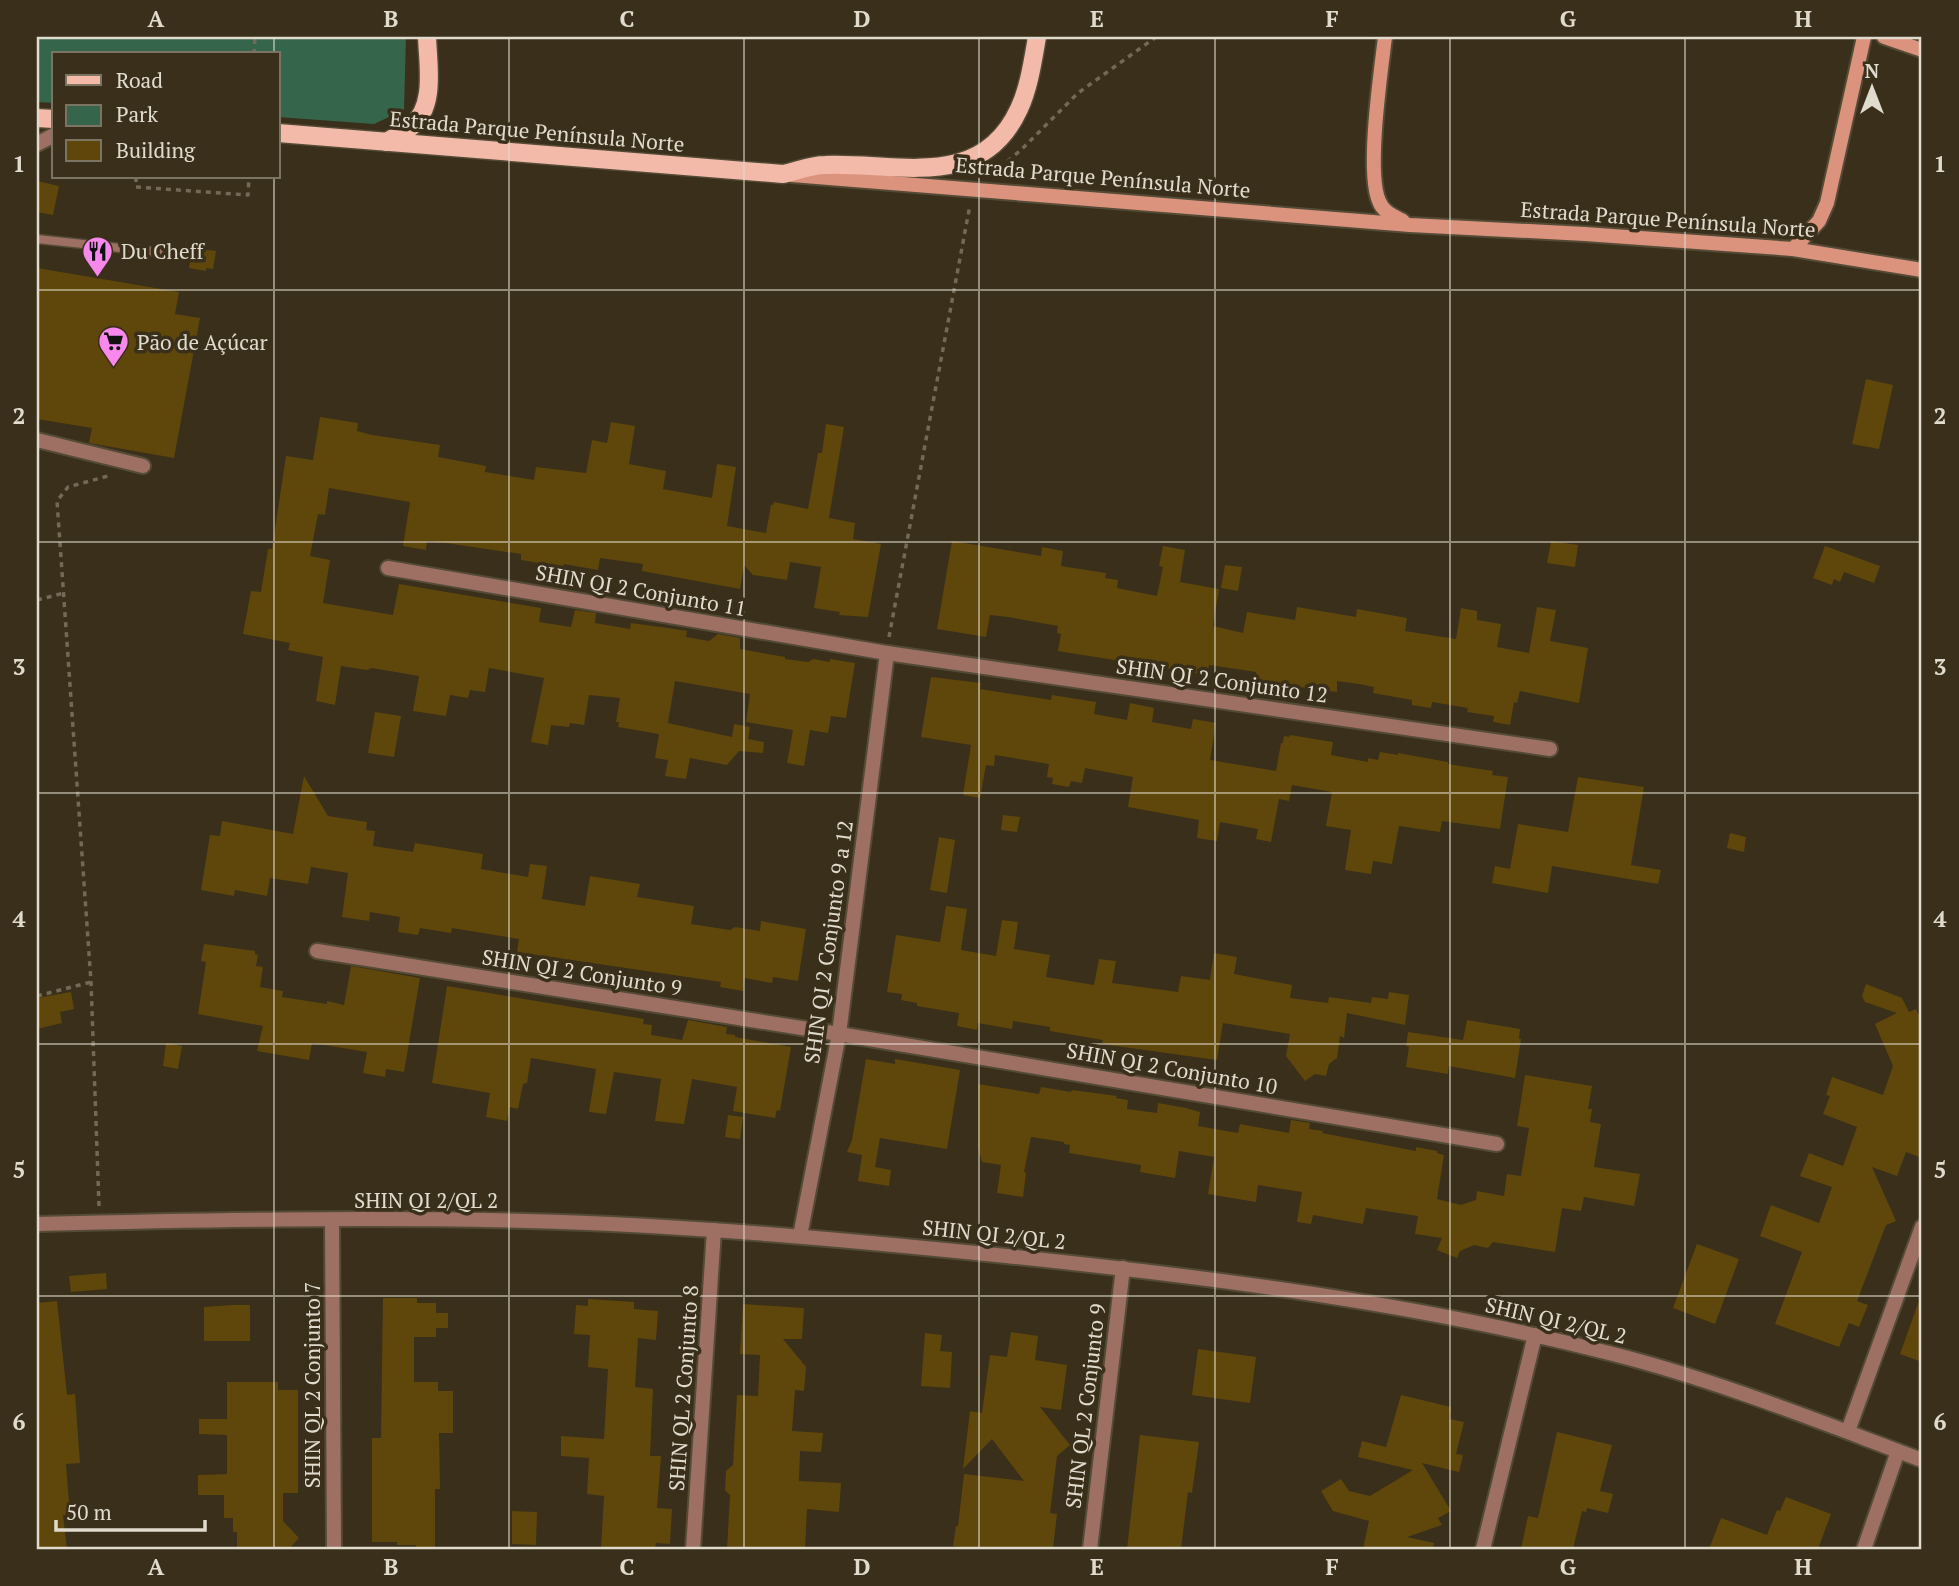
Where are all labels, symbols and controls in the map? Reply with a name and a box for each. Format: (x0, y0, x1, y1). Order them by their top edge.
text: A (148, 3, 165, 34)
text: B (384, 3, 399, 34)
text: C (620, 3, 635, 34)
text: D (854, 3, 871, 34)
text: E (1090, 3, 1104, 34)
text: F (1325, 3, 1339, 34)
text: G (1560, 3, 1577, 34)
text: H (1794, 3, 1812, 34)
legend (52, 52, 280, 178)
north arrow (1836, 52, 1906, 122)
text: N (1865, 58, 1880, 83)
text: Road (116, 66, 163, 94)
text: Park (116, 100, 158, 128)
street label: Estrada Parque Península Norte (388, 104, 686, 158)
text: Building (116, 136, 196, 164)
text: 1 (13, 148, 26, 179)
text: 1 (1934, 148, 1947, 179)
street label: Estrada Parque Península Norte (954, 150, 1252, 204)
street label: Estrada Parque Península Norte (1519, 195, 1817, 243)
restaurant icon: Du Cheff (81, 234, 115, 278)
place label: Du Cheff (121, 237, 206, 265)
supermarket icon: Pão de Açúcar (97, 325, 131, 369)
place label: Pão de Açúcar (137, 328, 268, 356)
text: 2 (13, 400, 26, 431)
text: 2 (1934, 400, 1947, 431)
street label: SHIN QI 2 Conjunto 11 (534, 558, 748, 622)
text: 3 (13, 651, 26, 682)
street label: SHIN QI 2 Conjunto 12 (1114, 651, 1330, 709)
text: 3 (1934, 651, 1947, 682)
street label: SHIN QI 2 Conjunto 9 a 12 (797, 819, 859, 1065)
text: 4 (13, 903, 26, 934)
text: 4 (1934, 903, 1947, 934)
street label: SHIN QI 2 Conjunto 9 (480, 942, 684, 1002)
street label: SHIN QI 2 Conjunto 10 (1065, 1036, 1279, 1100)
text: 5 (13, 1154, 26, 1185)
text: 5 (1934, 1154, 1947, 1185)
street label: SHIN QI 2/QL 2 (354, 1186, 498, 1214)
street label: SHIN QI 2/QL 2 (921, 1213, 1067, 1255)
street label: SHIN QL 2 Conjunto 7 (298, 1282, 326, 1488)
street label: SHIN QL 2 Conjunto 8 (662, 1284, 704, 1492)
street label: SHIN QI 2/QL 2 (1483, 1290, 1629, 1350)
street label: SHIN QL 2 Conjunto 9 (1059, 1302, 1111, 1510)
text: 6 (13, 1406, 26, 1437)
text: 6 (1934, 1406, 1947, 1437)
scale bar (56, 1488, 205, 1532)
text: 50 m (66, 1498, 112, 1526)
text: A (148, 1551, 165, 1582)
text: B (384, 1551, 399, 1582)
text: C (620, 1551, 635, 1582)
text: D (854, 1551, 871, 1582)
text: E (1090, 1551, 1104, 1582)
text: F (1325, 1551, 1339, 1582)
text: G (1560, 1551, 1577, 1582)
text: H (1794, 1551, 1812, 1582)

